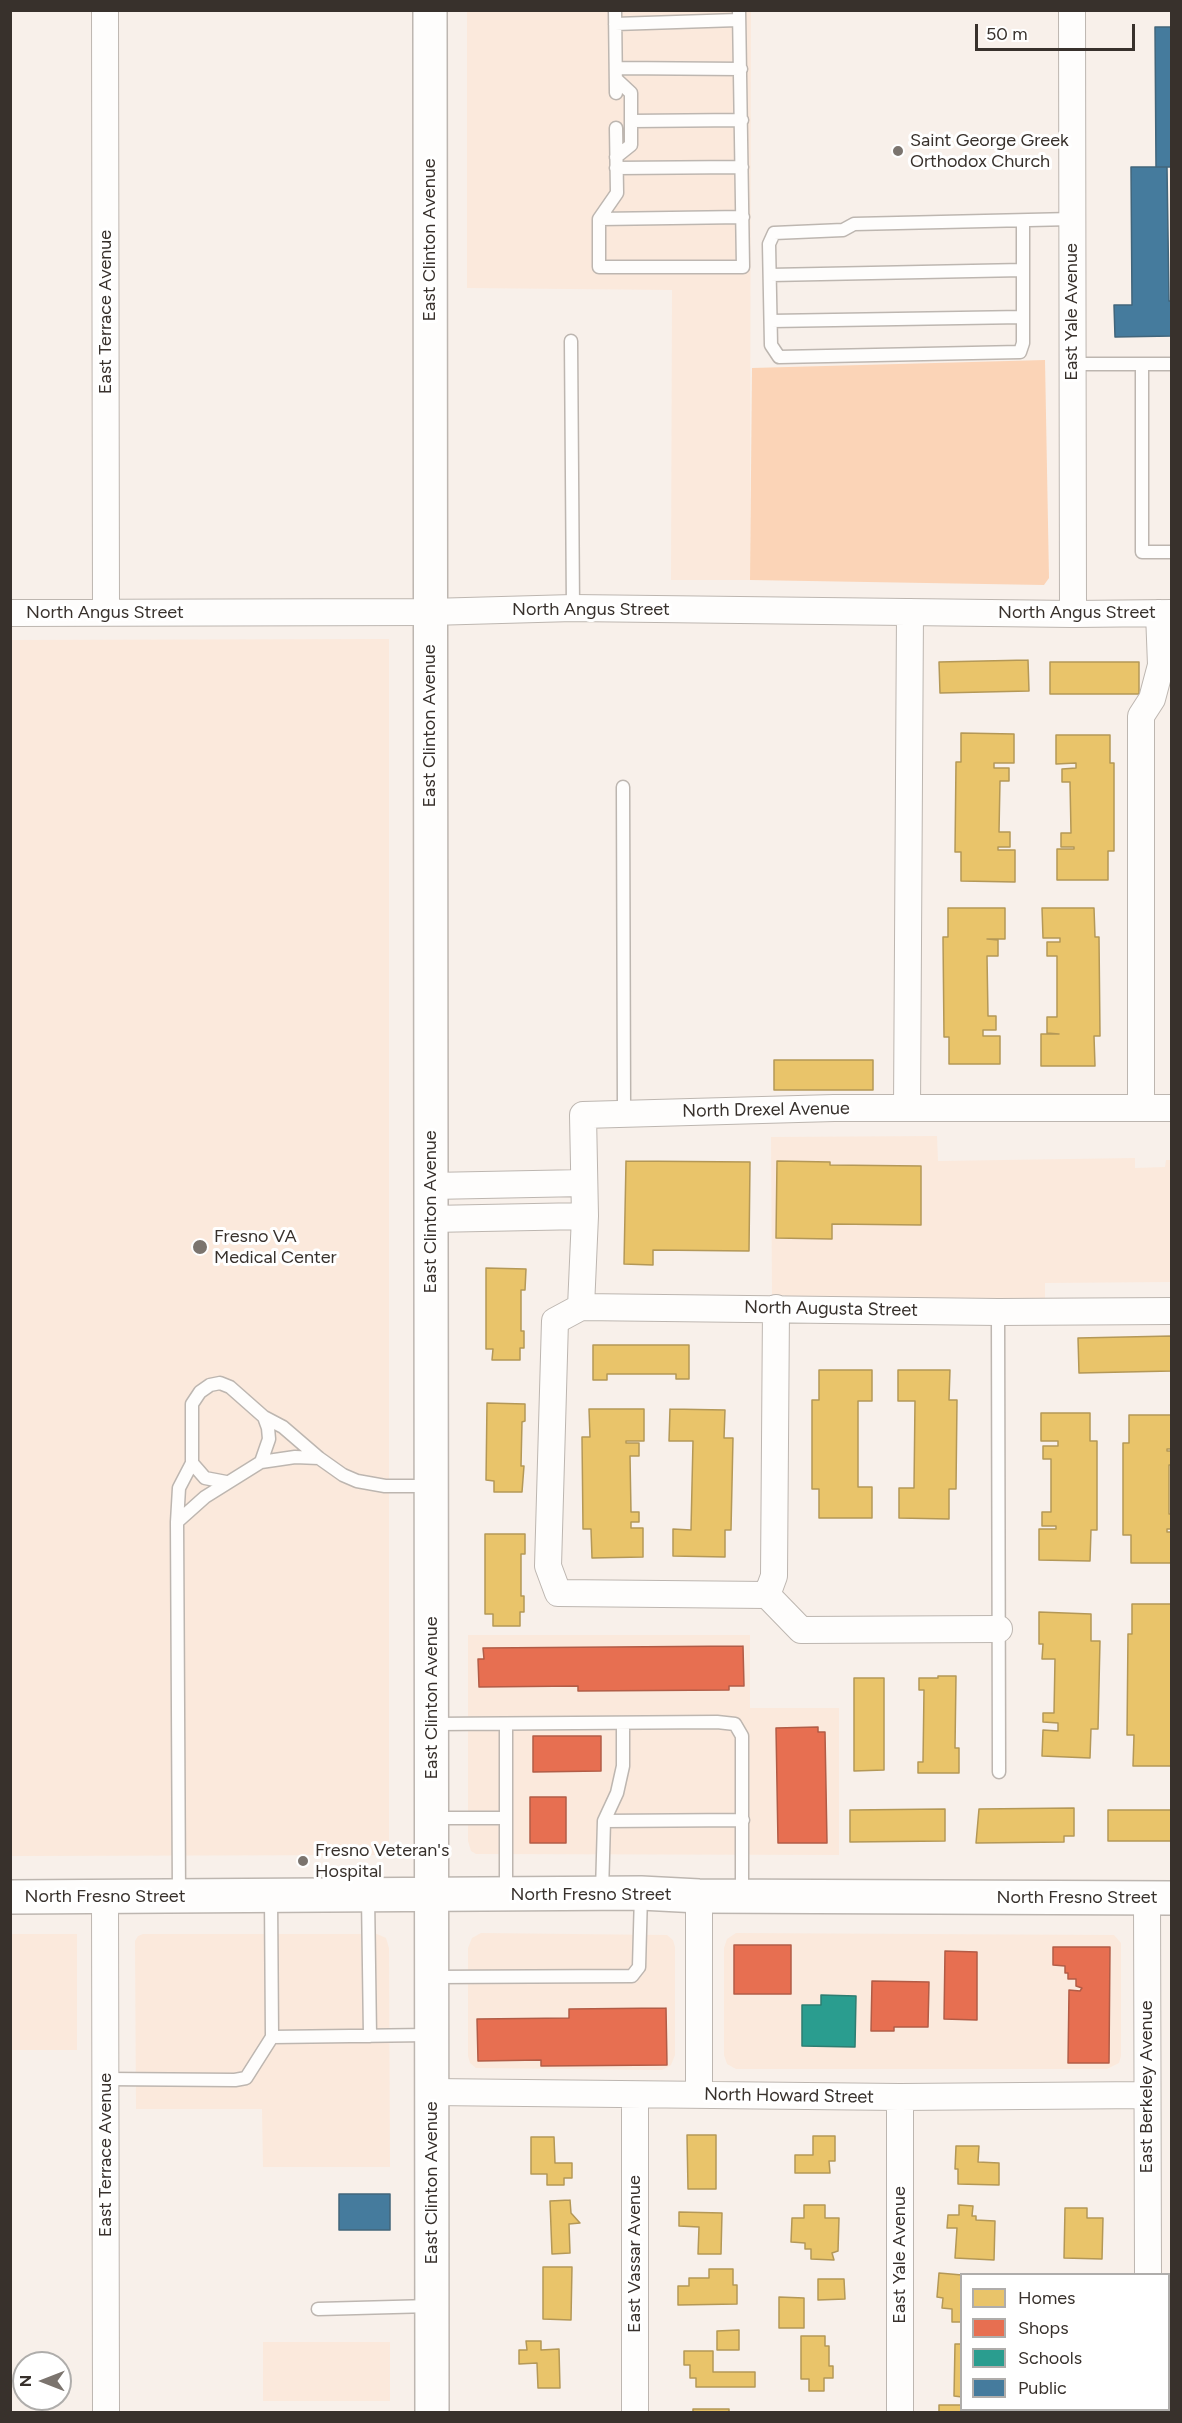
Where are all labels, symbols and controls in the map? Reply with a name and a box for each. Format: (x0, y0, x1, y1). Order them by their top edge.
scale bar (978, 12, 1138, 50)
text: 50 m (986, 23, 1028, 45)
place label: Saint George Greek Orthodox Church (910, 130, 1069, 172)
marker: Saint George Greek Orthodox Church (891, 144, 905, 158)
street label: East Clinton Avenue (419, 158, 441, 322)
street label: East Terrace Avenue (95, 230, 117, 394)
street label: East Yale Avenue (1061, 243, 1083, 381)
street label: North Angus Street (512, 599, 670, 621)
street label: North Angus Street (26, 602, 184, 624)
street label: North Angus Street (998, 602, 1156, 624)
street label: East Clinton Avenue (419, 644, 441, 808)
street label: North Drexel Avenue (682, 1098, 850, 1122)
street label: East Clinton Avenue (420, 1130, 442, 1294)
place label: Fresno VA Medical Center (214, 1226, 337, 1268)
marker: Fresno VA Medical Center (191, 1238, 209, 1256)
street label: North Augusta Street (744, 1297, 918, 1321)
street label: East Clinton Avenue (421, 1616, 443, 1780)
place label: Fresno Veteran's Hospital (315, 1840, 449, 1882)
marker: Fresno Veteran's Hospital (296, 1854, 310, 1868)
street label: North Fresno Street (511, 1884, 671, 1906)
street label: North Fresno Street (25, 1886, 185, 1908)
street label: North Fresno Street (997, 1887, 1157, 1909)
street label: East Berkeley Avenue (1136, 2000, 1158, 2174)
street label: East Terrace Avenue (95, 2073, 117, 2237)
street label: North Howard Street (704, 2084, 874, 2108)
street label: East Clinton Avenue (421, 2101, 443, 2265)
street label: East Vassar Avenue (624, 2175, 646, 2333)
street label: East Yale Avenue (889, 2186, 911, 2324)
legend (960, 2273, 1170, 2411)
text: Homes (1018, 2287, 1076, 2309)
text: Shops (1018, 2317, 1069, 2339)
text: Schools (1018, 2347, 1082, 2369)
north arrow (12, 2351, 72, 2411)
text: N (16, 2375, 35, 2387)
text: Public (1018, 2377, 1067, 2399)

